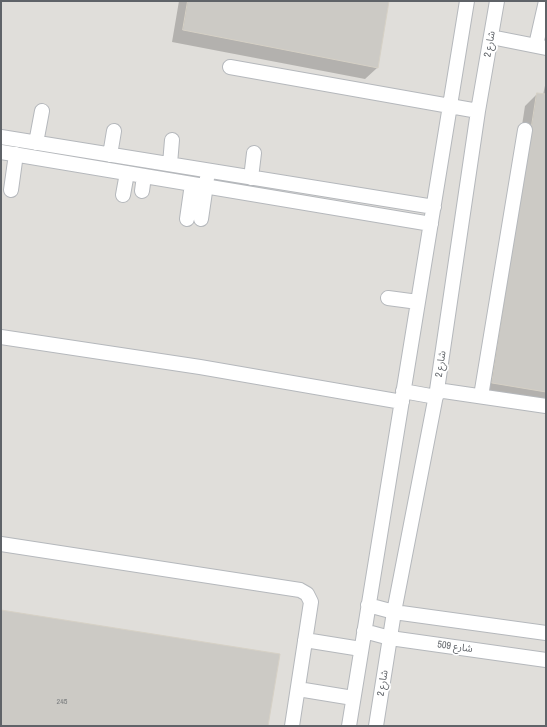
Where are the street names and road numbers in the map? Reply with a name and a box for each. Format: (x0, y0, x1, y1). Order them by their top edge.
street label: شارع 2 (482, 30, 498, 58)
street label: شارع 2 (433, 350, 449, 378)
street label: شارع 509 (437, 639, 473, 655)
street label: شارع 2 (375, 669, 391, 697)

